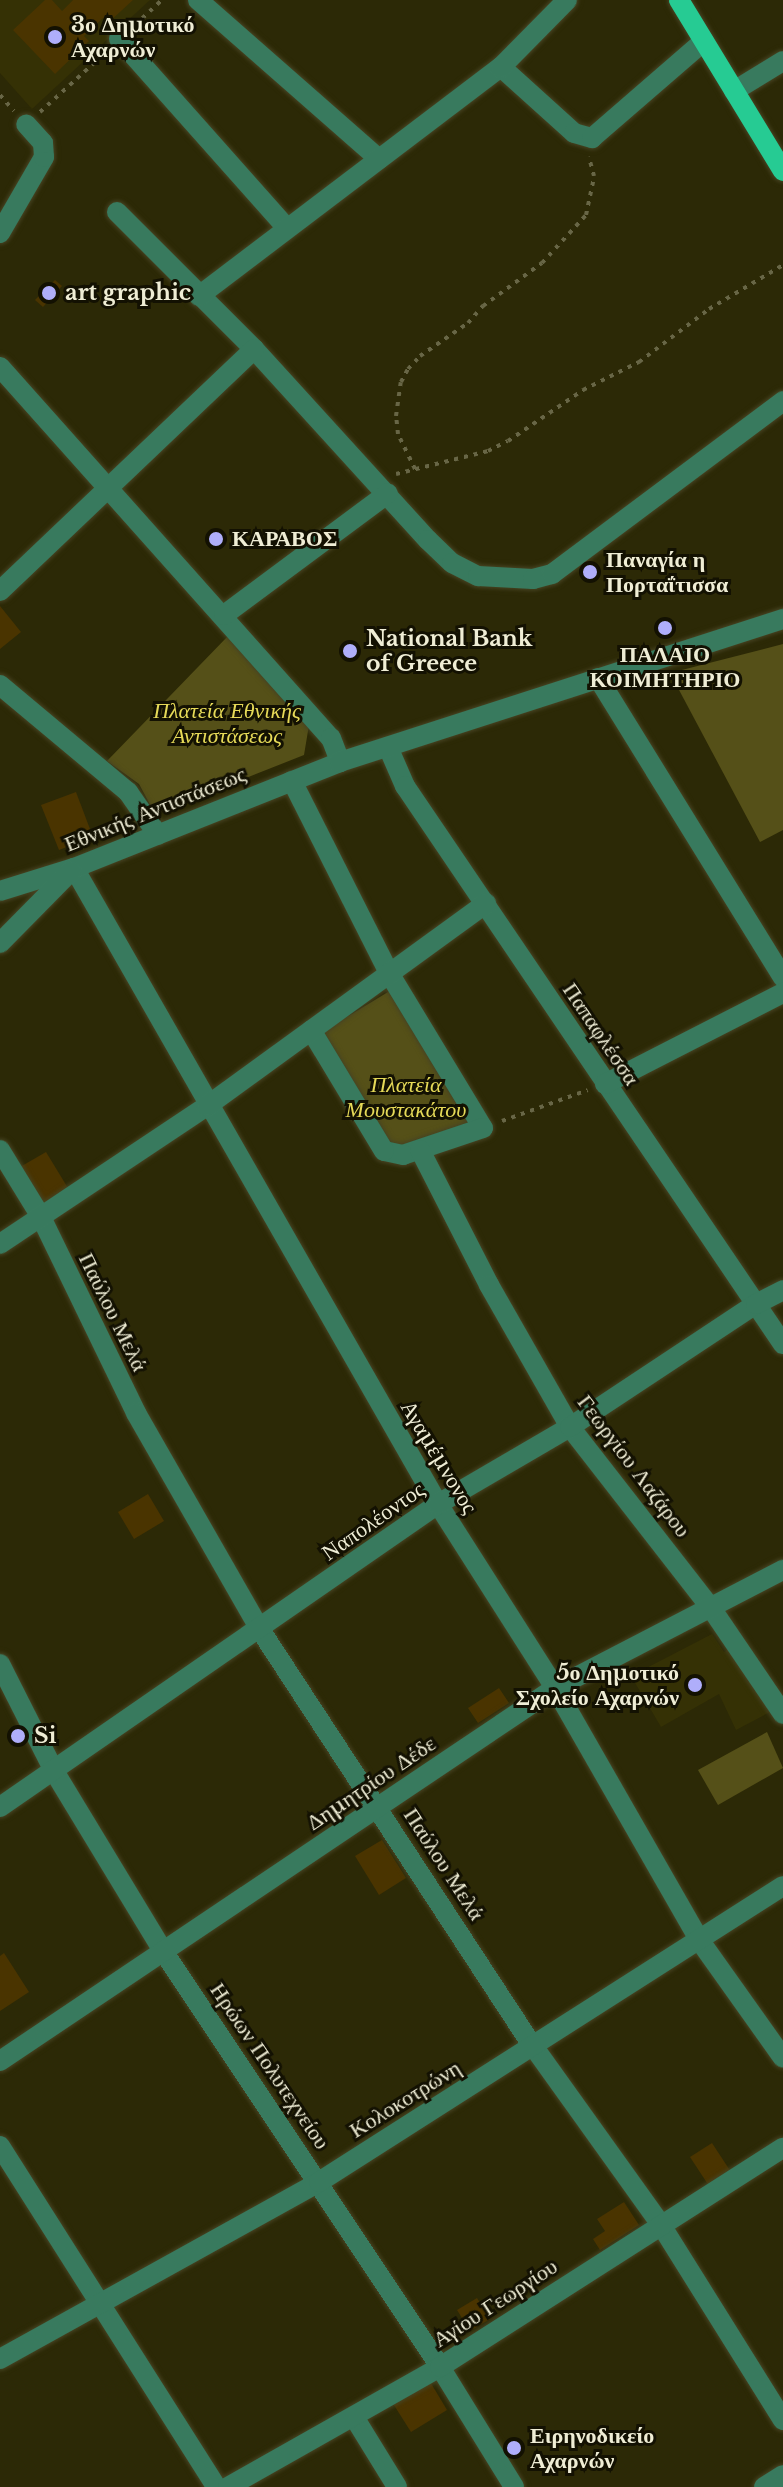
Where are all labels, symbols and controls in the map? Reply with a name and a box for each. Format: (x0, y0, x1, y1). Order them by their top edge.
place label: 3ο Δημοτικό Αχαρνών (71, 11, 195, 62)
marker: 3ο Δημοτικό Αχαρνών (46, 28, 64, 46)
place label: art graphic (65, 280, 191, 306)
marker: art graphic (40, 284, 58, 302)
place label: ΚΑΡΑΒΟΣ (232, 526, 337, 552)
marker: ΚΑΡΑΒΟΣ (207, 530, 225, 548)
place label: Παναγία η Πορταΐτισσα (606, 546, 728, 598)
marker: Παναγία η Πορταΐτισσα (581, 563, 599, 581)
marker: ΠΑΛΑΙΟ ΚΟΙΜΗΤΗΡΙΟ (656, 619, 674, 637)
place label: National Bank of Greece (366, 625, 532, 676)
place label: ΠΑΛΑΙΟ ΚΟΙΜΗΤΗΡΙΟ (590, 641, 740, 692)
marker: National Bank of Greece (341, 642, 359, 660)
park label: Πλατεία Εθνικής Αντιστάσεως (153, 697, 301, 748)
street label: Εθνικής Αντιστάσεως (61, 761, 249, 857)
street label: Παπαφλέσσα (557, 978, 645, 1090)
park label: Πλατεία Μουστακάτου (346, 1071, 466, 1122)
street label: Παύλου Μελά (73, 1249, 153, 1375)
street label: Γεωργίου Λαζάρου (572, 1390, 696, 1542)
street label: Αγαμέμνονος (395, 1396, 483, 1518)
street label: Ναπολέοντος (317, 1476, 429, 1566)
place label: 5ο Δημοτικό Σχολείο Αχαρνών (516, 1659, 679, 1710)
marker: 5ο Δημοτικό Σχολείο Αχαρνών (686, 1676, 704, 1694)
place label: Si (34, 1723, 57, 1749)
marker: Si (9, 1727, 27, 1745)
street label: Δημητρίου Δέδε (301, 1730, 441, 1836)
street label: Παύλου Μελά (398, 1803, 490, 1925)
street label: Ηρώων Πολυτεχνείου (205, 1978, 335, 2154)
street label: Κολοκοτρώνη (345, 2054, 465, 2144)
street label: Αγίου Γεωργίου (428, 2253, 562, 2353)
place label: Ειρηνοδικείο Αχαρνών (530, 2422, 654, 2474)
marker: Ειρηνοδικείο Αχαρνών (505, 2439, 523, 2457)

